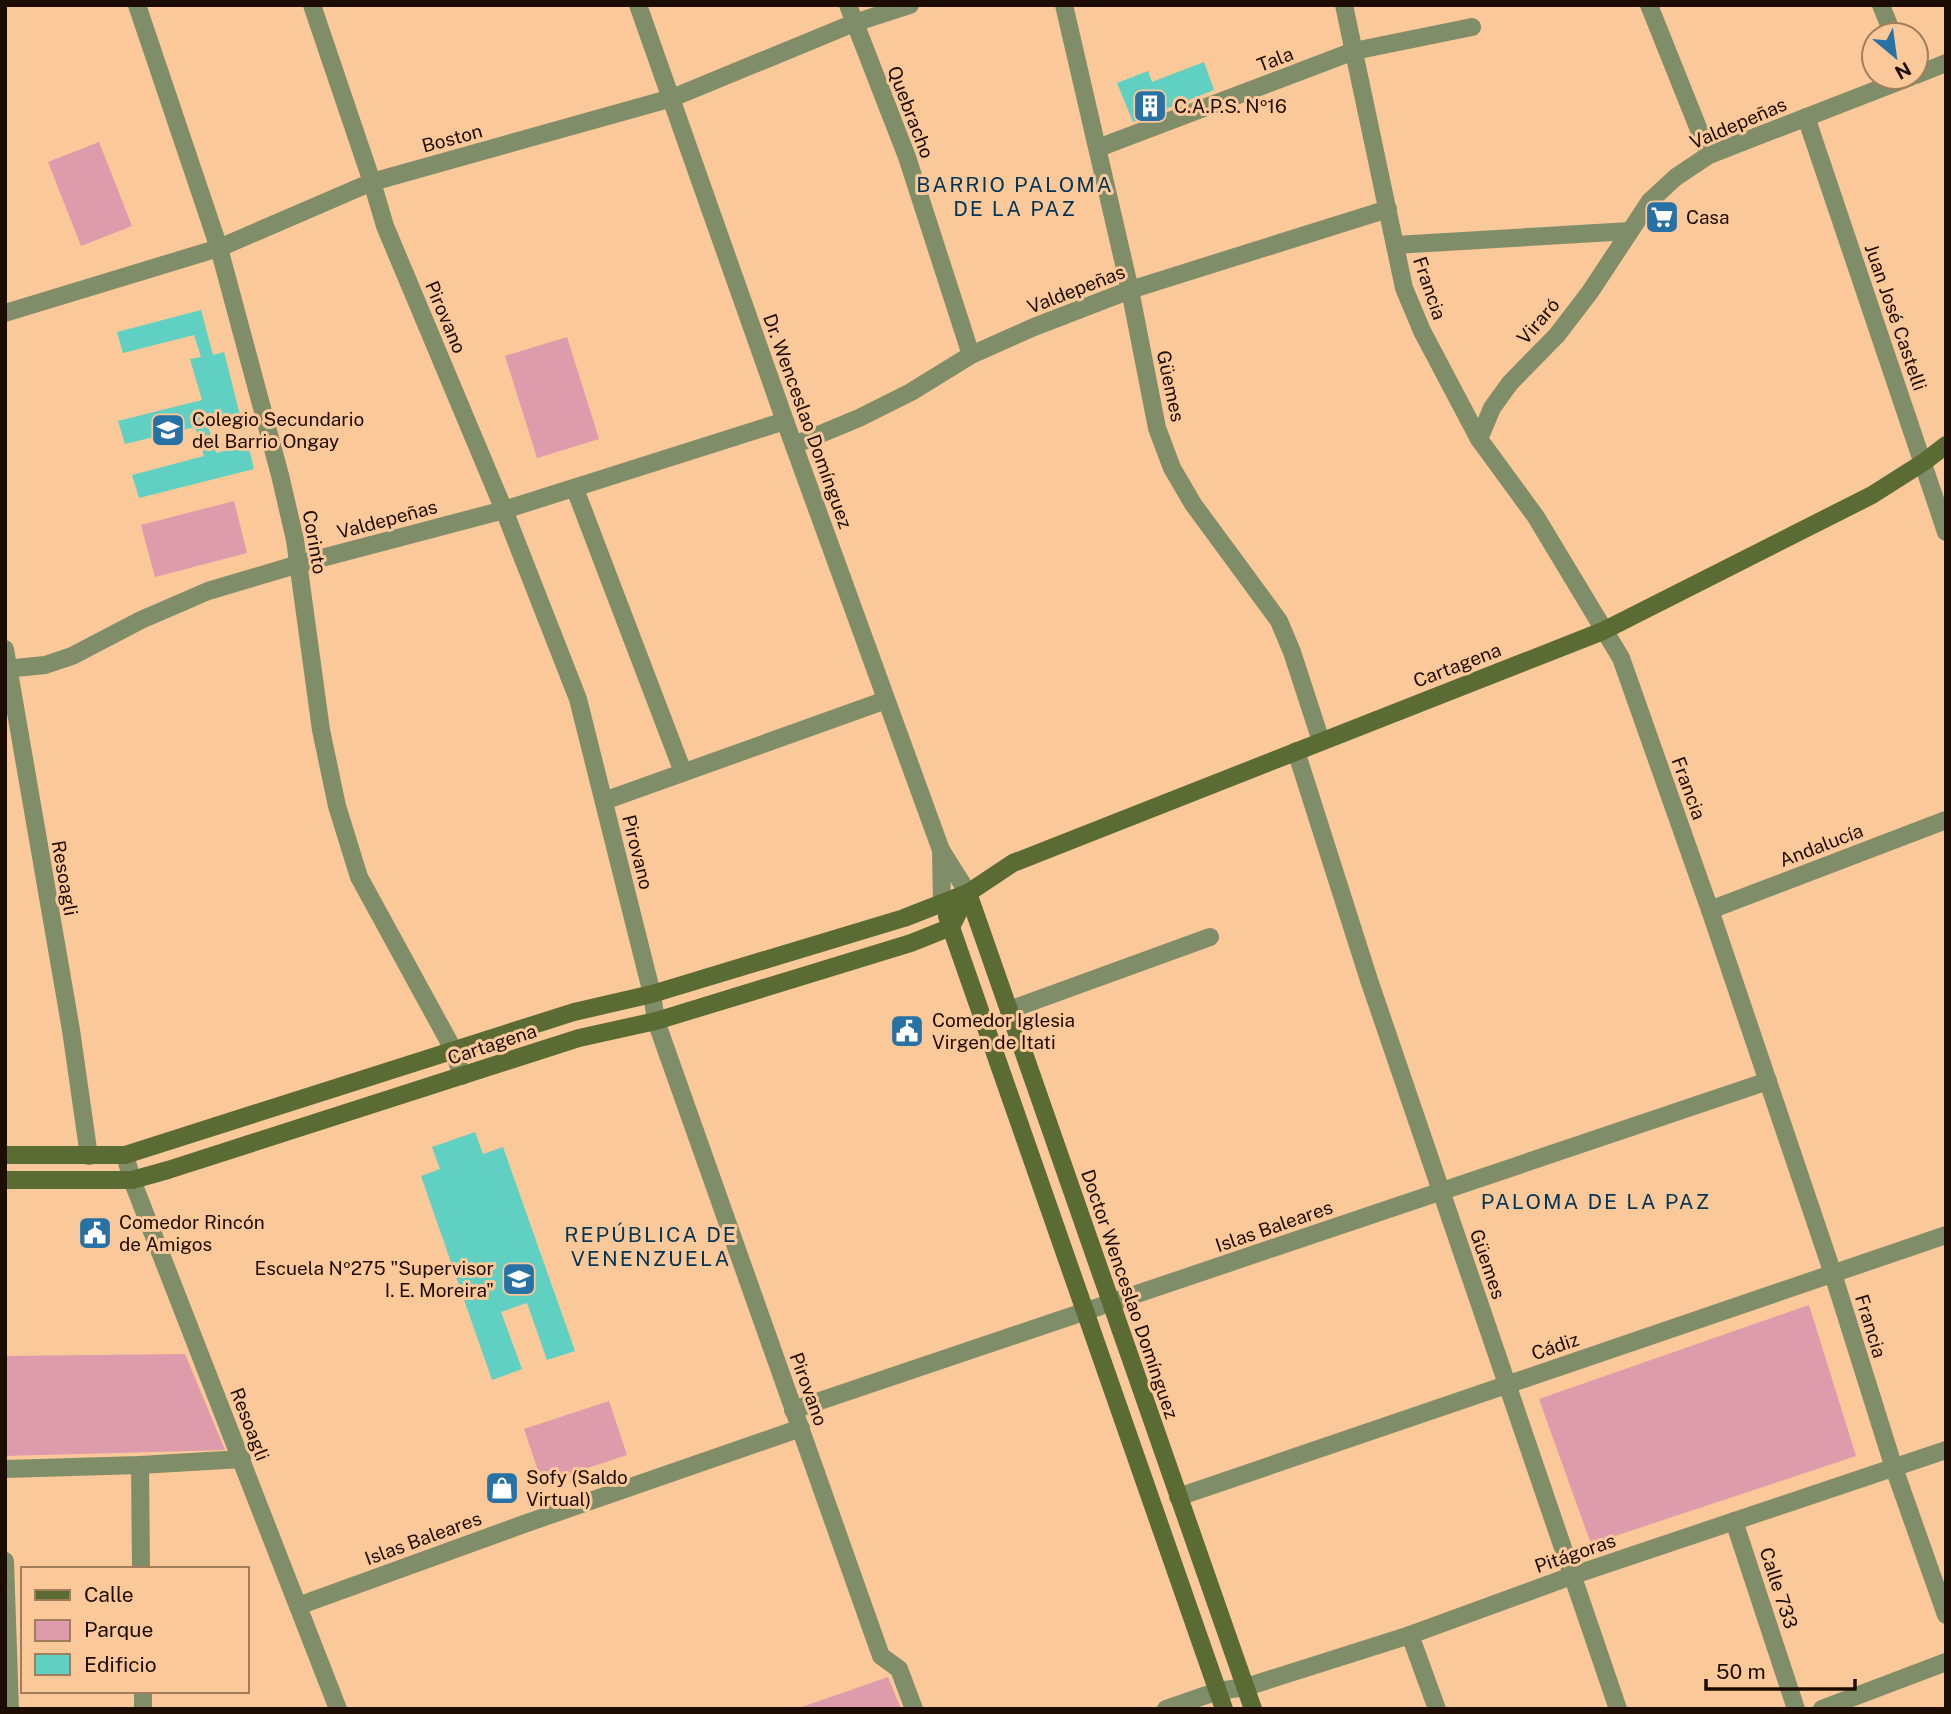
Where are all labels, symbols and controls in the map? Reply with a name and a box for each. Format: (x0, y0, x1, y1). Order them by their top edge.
north arrow (1860, 21, 1930, 91)
street label: Tala (1254, 42, 1296, 76)
text: N (1891, 58, 1915, 84)
street label: Quebracho (883, 63, 939, 161)
building icon: C.A.P.S. Nº16 (1131, 87, 1169, 125)
street label: Valdepeñas (1686, 93, 1790, 153)
place label: C.A.P.S. Nº16 (1174, 95, 1287, 117)
street label: Boston (419, 119, 485, 157)
district label: BARRIO PALOMA DE LA PAZ (916, 172, 1114, 221)
supermarket icon: Casa (1643, 198, 1681, 236)
place label: Casa (1686, 206, 1730, 228)
street label: Juan José Castelli (1861, 241, 1931, 393)
street label: Francia (1409, 254, 1451, 322)
street label: Valdepeñas (1024, 260, 1128, 318)
street label: Pirovano (421, 278, 471, 356)
street label: Viraró (1512, 294, 1564, 348)
street label: Dr. Wenceslao Domínguez (759, 311, 857, 531)
street label: Güemes (1153, 348, 1189, 424)
place label: Colegio Secundario del Barrio Ongay (192, 408, 364, 452)
school or university icon: Colegio Secundario del Barrio Ongay (149, 411, 187, 449)
street label: Valdepeñas (334, 495, 440, 543)
street label: Corinto (299, 508, 331, 576)
street label: Cartagena (1410, 638, 1504, 692)
street label: Francia (1668, 754, 1710, 822)
street label: Pirovano (618, 812, 658, 892)
street label: Andalucía (1776, 819, 1866, 871)
street label: Resoagli (48, 839, 82, 917)
place label: Comedor Iglesia Virgen de Itati (932, 1009, 1075, 1053)
public building icon: Comedor Iglesia Virgen de Itati (888, 1012, 926, 1050)
street label: Cartagena (445, 1019, 539, 1069)
street label: Doctor Wenceslao Domínguez (1077, 1166, 1183, 1422)
district label: PALOMA DE LA PAZ (1481, 1189, 1711, 1214)
street label: Islas Baleares (1213, 1196, 1335, 1256)
place label: Comedor Rincón de Amigos (119, 1211, 265, 1255)
public building icon: Comedor Rincón de Amigos (76, 1214, 114, 1252)
district label: REPÚBLICA DE VENENZUELA (564, 1222, 738, 1271)
street label: Güemes (1466, 1226, 1510, 1302)
place label: Escuela Nº275 "Supervisor I. E. Moreira" (255, 1257, 494, 1301)
school or university icon: Escuela Nº275 "Supervisor I. E. Moreira" (500, 1260, 538, 1298)
street label: Francia (1851, 1292, 1891, 1360)
street label: Cádiz (1528, 1328, 1582, 1364)
street label: Pirovano (786, 1349, 832, 1429)
street label: Resoagli (226, 1385, 274, 1463)
place label: Sofy (Saldo Virtual) (526, 1466, 628, 1510)
shop icon: Sofy (Saldo Virtual) (483, 1469, 521, 1507)
street label: Islas Baleares (362, 1507, 484, 1569)
street label: Pitágoras (1532, 1529, 1618, 1577)
street label: Calle 733 (1756, 1545, 1802, 1632)
legend (21, 1567, 248, 1693)
text: Calle (84, 1582, 134, 1607)
text: Parque (84, 1617, 153, 1642)
scale bar (1706, 1648, 1855, 1692)
text: Edificio (84, 1652, 157, 1677)
text: 50 m (1716, 1659, 1766, 1684)

